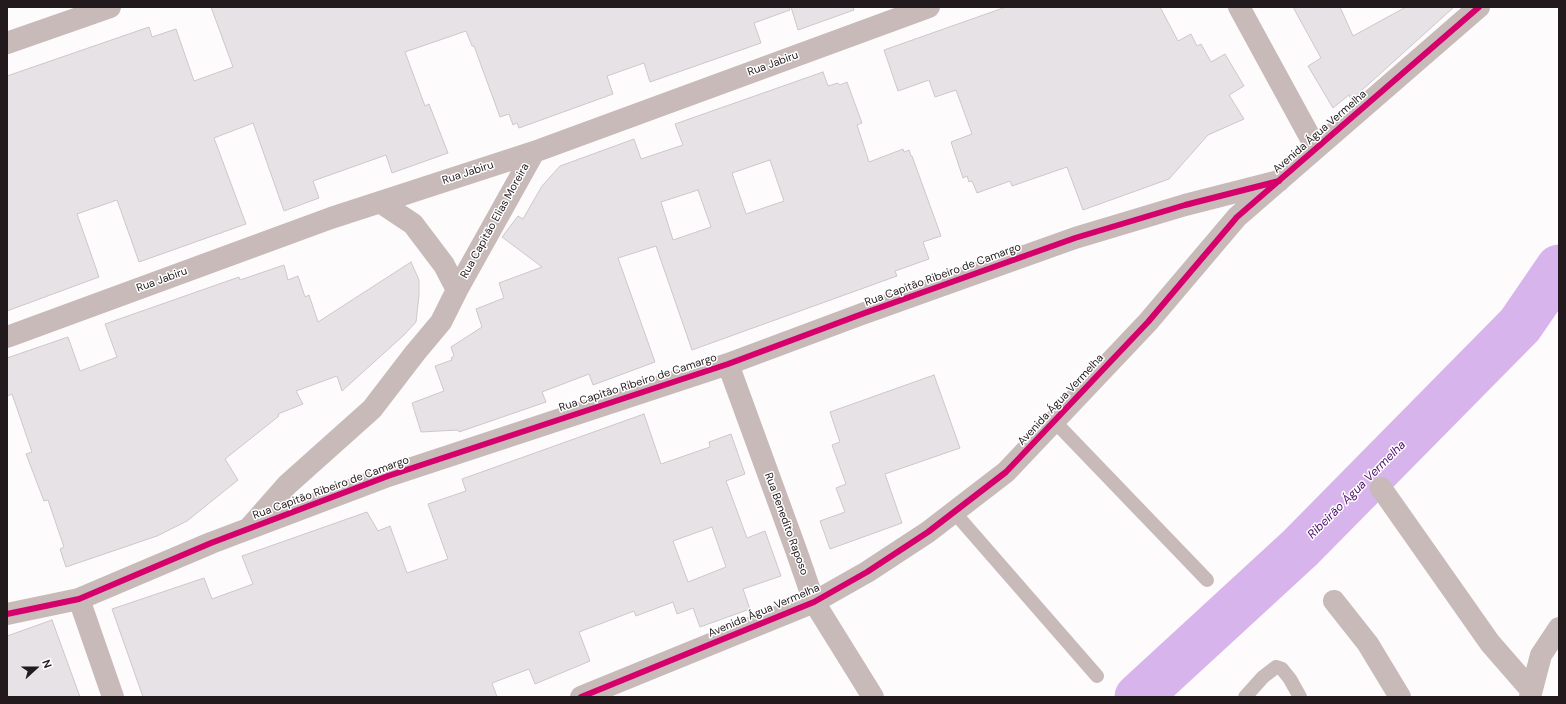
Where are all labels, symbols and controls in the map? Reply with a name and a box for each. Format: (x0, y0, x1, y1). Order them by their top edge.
street label: Rua Jabiru (746, 49, 800, 79)
street label: Avenida Água Vermelha (1270, 88, 1370, 176)
street label: Rua Jabiru (441, 159, 495, 187)
street label: Rua Capitão Elias Moreira (458, 161, 532, 281)
street label: Rua Capitão Ribeiro de Camargo (863, 241, 1023, 309)
street label: Rua Jabiru (135, 265, 189, 295)
street label: Rua Capitão Ribeiro de Camargo (557, 351, 719, 415)
street label: Avenida Água Vermelha (1015, 352, 1107, 448)
water label: Ribeirão Água Vermelha (1305, 438, 1409, 542)
street label: Rua Capitão Ribeiro de Camargo (251, 454, 411, 522)
street label: Rua Benedito Raposo (761, 471, 811, 577)
street label: Avenida Água Vermelha (706, 582, 822, 640)
north arrow (16, 648, 56, 688)
text: N (39, 657, 55, 670)

